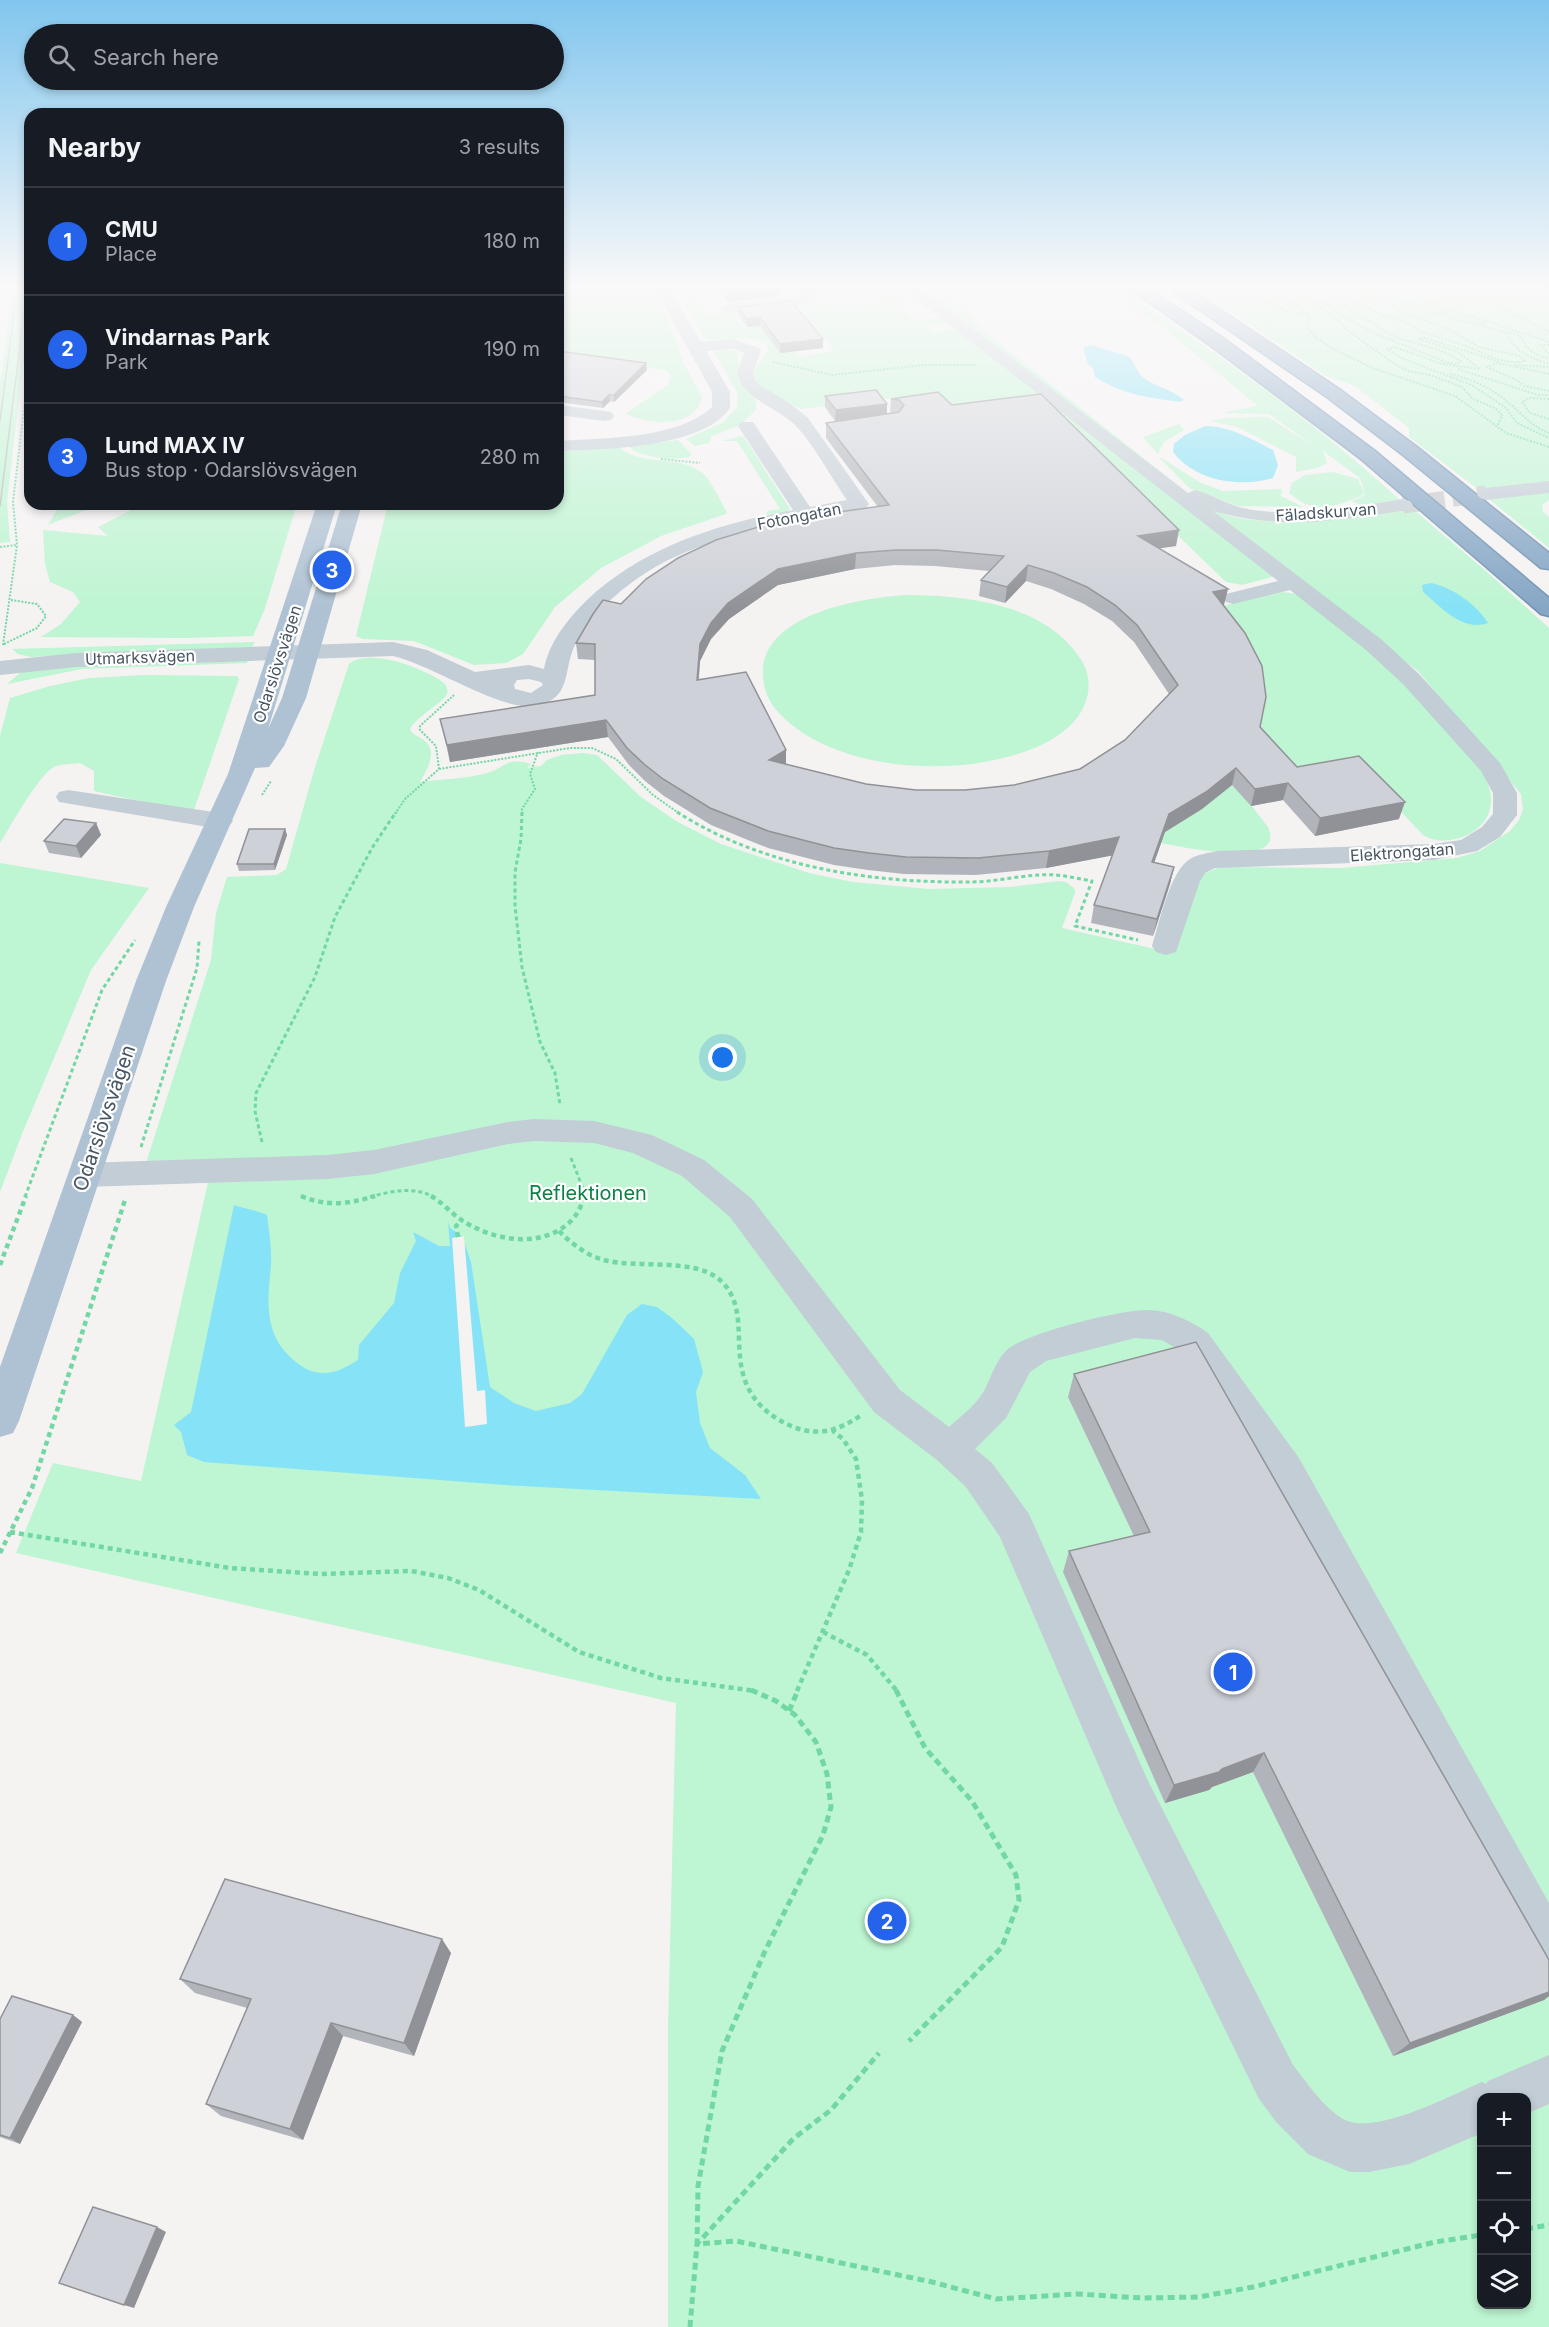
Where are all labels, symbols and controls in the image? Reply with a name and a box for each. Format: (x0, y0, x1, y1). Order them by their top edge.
search box (24, 24, 564, 90)
icon: search (45, 41, 78, 74)
text: Search here (93, 44, 219, 70)
text: Nearby (48, 132, 141, 163)
text: 3 results (459, 135, 540, 159)
text: CMU (105, 216, 158, 242)
text: 1 (63, 229, 72, 253)
text: 180 m (484, 229, 540, 253)
text: Place (105, 242, 157, 266)
text: Vindarnas Park (105, 324, 270, 350)
text: 2 (61, 337, 74, 361)
text: 190 m (484, 337, 540, 361)
text: Park (105, 350, 148, 374)
text: Lund MAX IV (105, 432, 245, 458)
text: 3 (61, 445, 74, 469)
text: 280 m (480, 445, 540, 469)
text: Bus stop · Odarslövsvägen (105, 458, 357, 482)
street label: Fotongatan (755, 498, 843, 534)
street label: Fäladskurvan (1275, 499, 1377, 525)
pin: 3 (312, 548, 352, 592)
street label: Odarslövsvägen (249, 603, 305, 725)
street label: Utmarksvägen (85, 645, 195, 669)
street label: Elektrongatan (1349, 838, 1455, 866)
street label: Odarslövsvägen (68, 1042, 140, 1194)
your location (708, 1043, 737, 1072)
park label: Reflektionen (529, 1181, 647, 1205)
pin: 1 (1214, 1650, 1252, 1694)
pin: 2 (868, 1898, 906, 1944)
map controls (1477, 2093, 1531, 2309)
button: + (1477, 2093, 1531, 2147)
button: − (1477, 2147, 1531, 2201)
button: locate (1477, 2201, 1531, 2255)
button: layers (1477, 2255, 1531, 2309)

